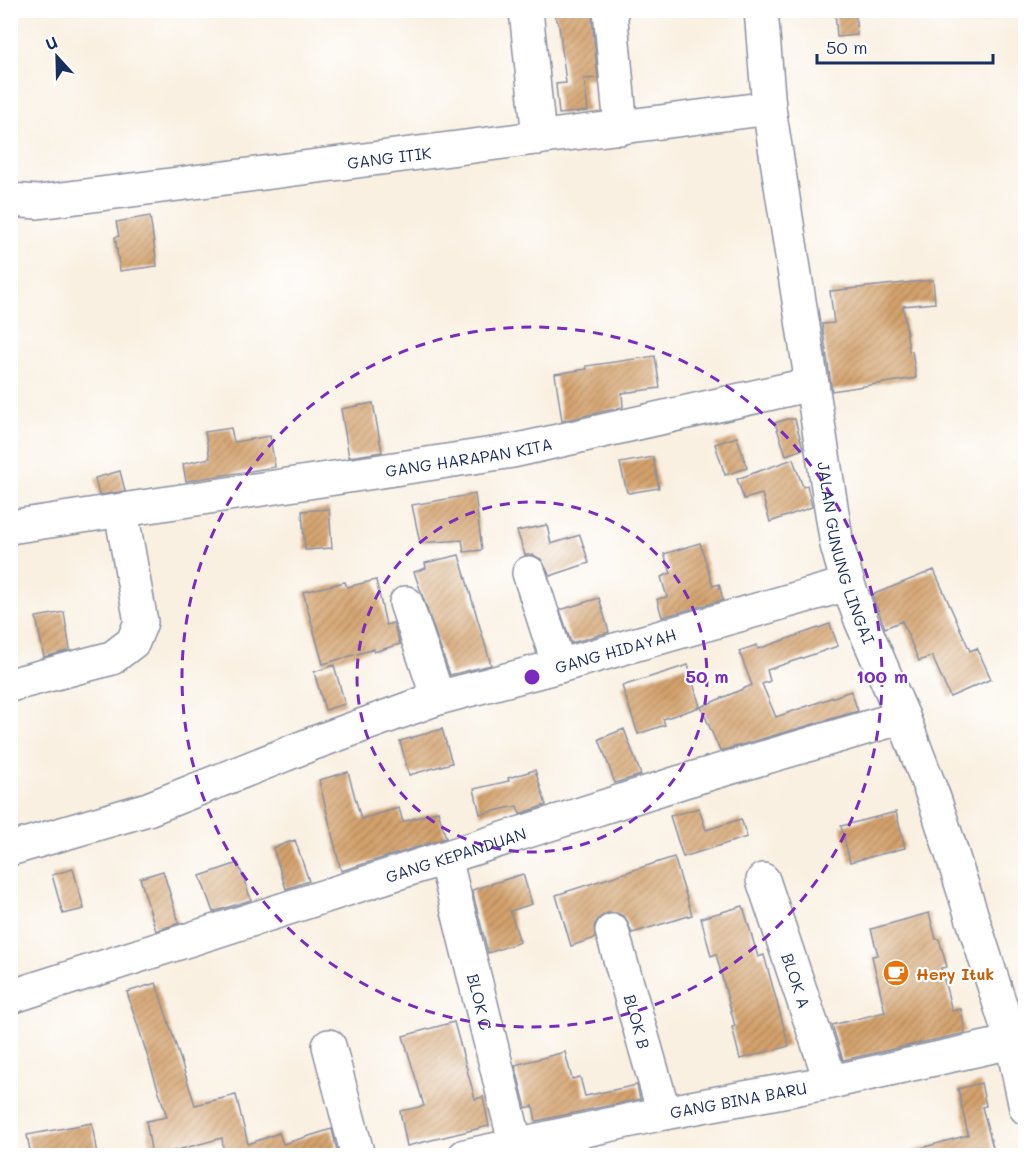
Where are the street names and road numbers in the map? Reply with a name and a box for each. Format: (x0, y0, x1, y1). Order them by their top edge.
street label: GANG ITIK (346, 141, 433, 173)
street label: GANG HARAPAN KITA (384, 432, 554, 481)
street label: JALAN GUNUNG LINGAI (814, 460, 880, 646)
street label: GANG HIDAYAH (552, 623, 678, 677)
street label: GANG KEPANDUAN (383, 822, 529, 887)
street label: BLOK A (778, 950, 816, 1011)
street label: BLOK C (463, 971, 497, 1032)
street label: BLOK B (620, 992, 656, 1051)
street label: GANG BINA BARU (668, 1076, 808, 1122)

